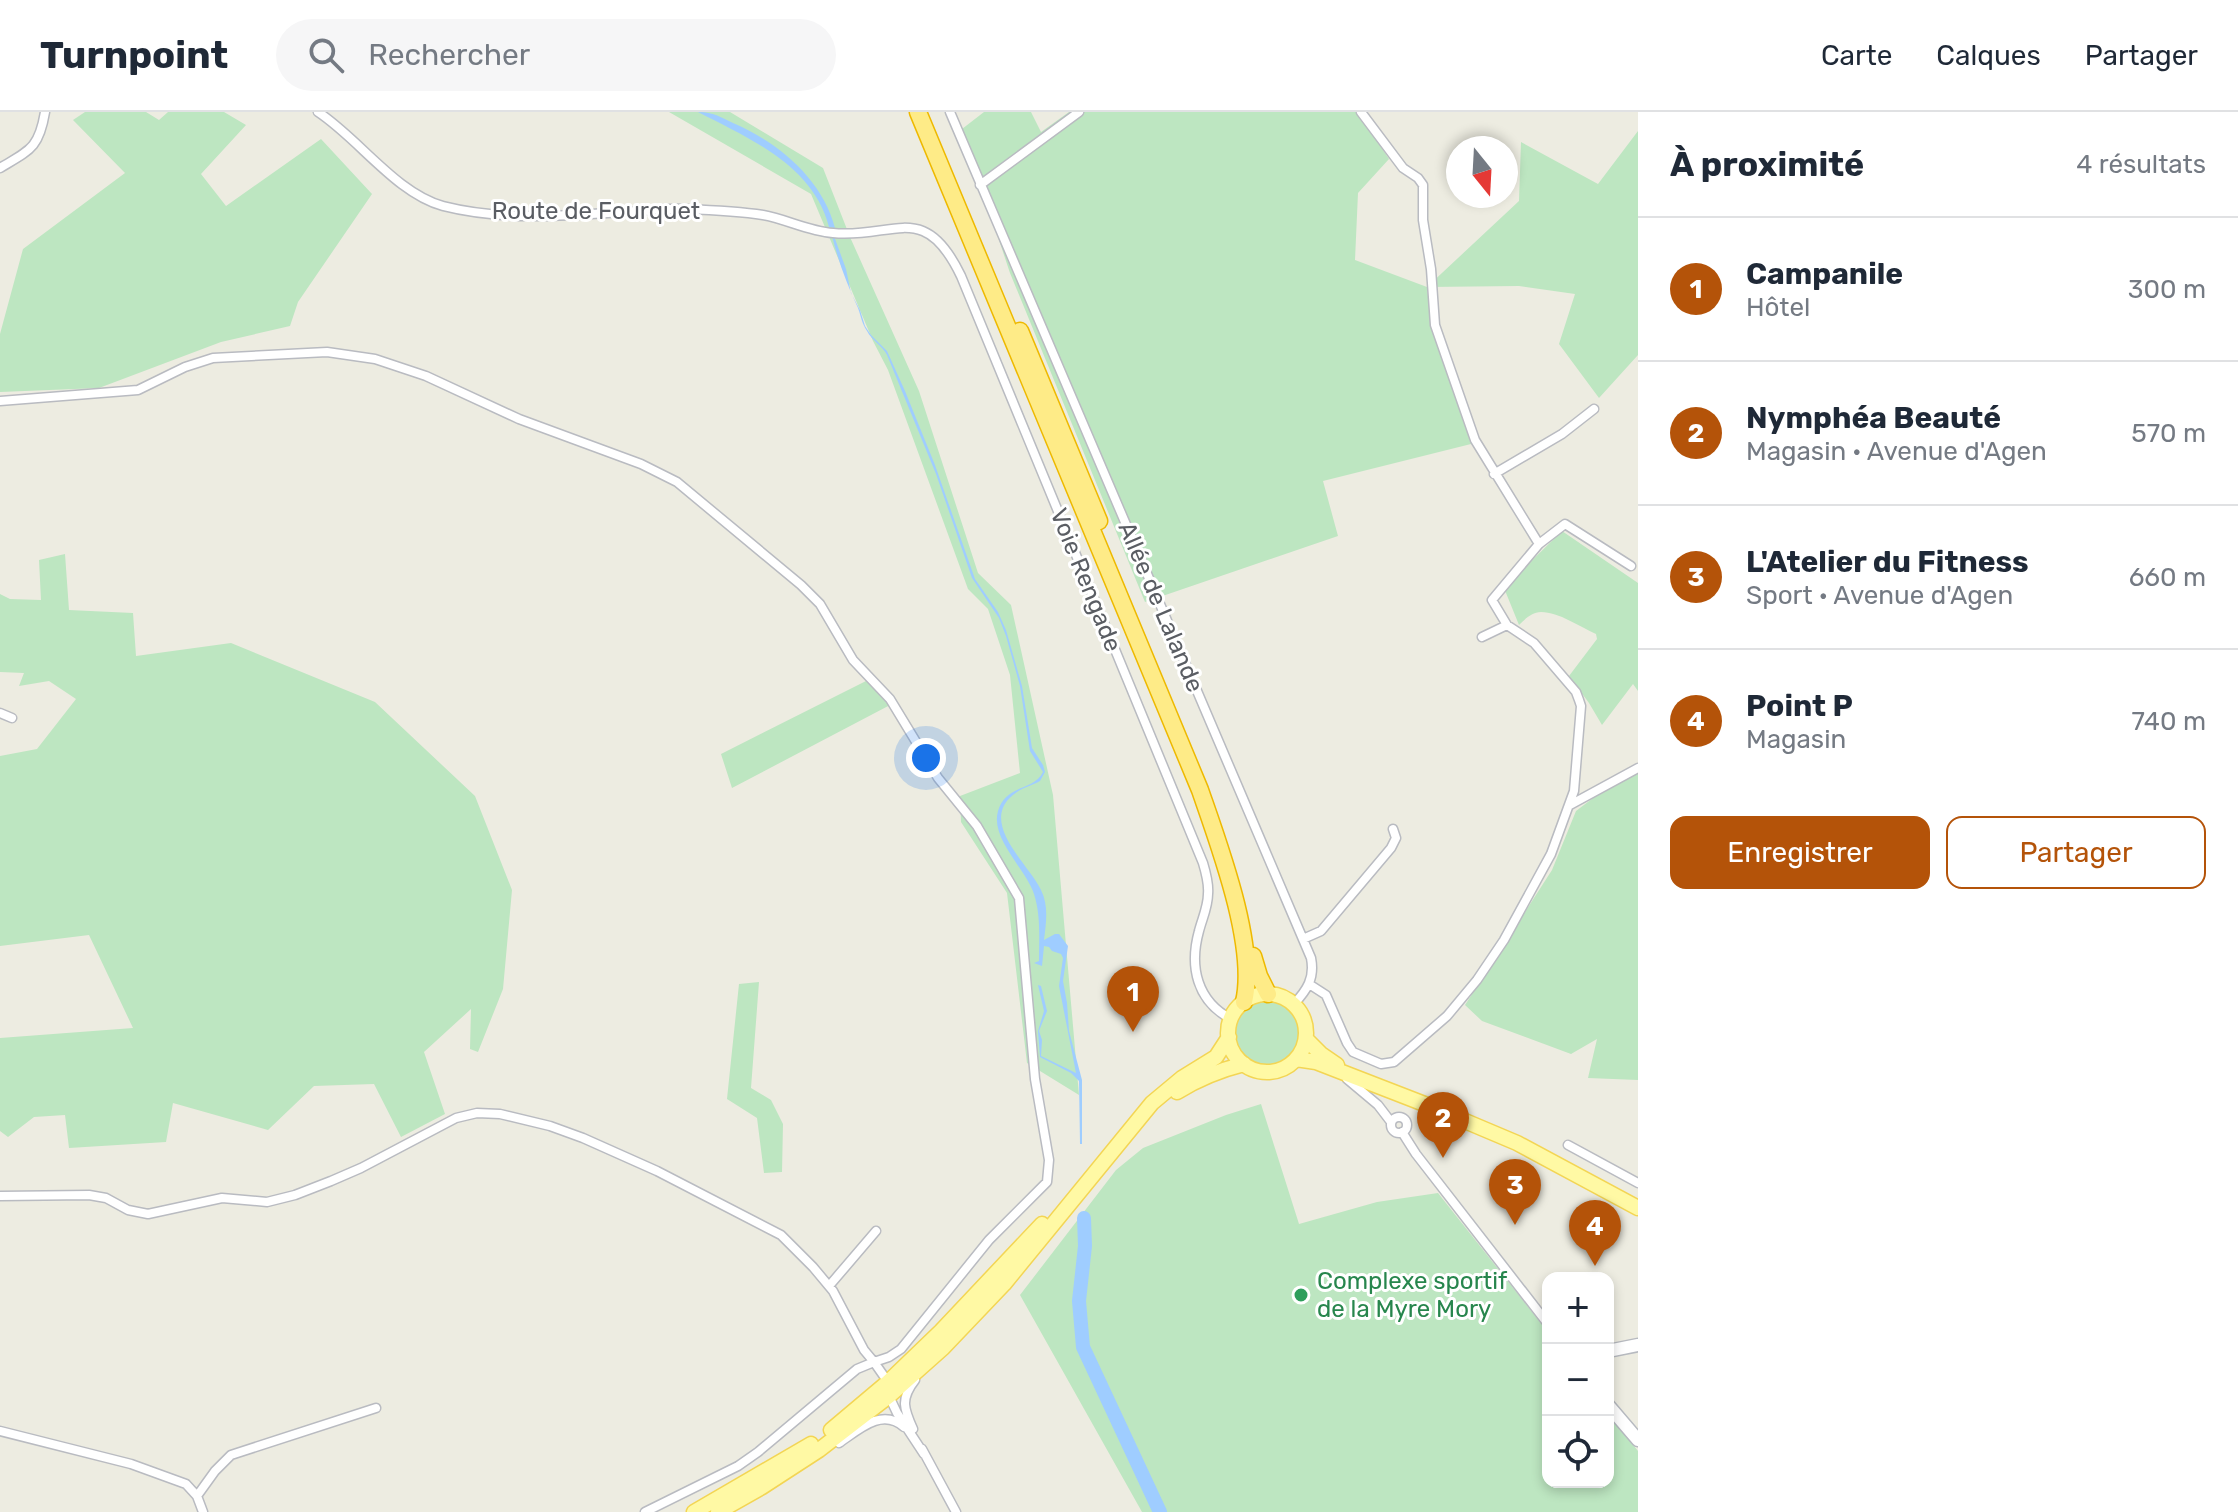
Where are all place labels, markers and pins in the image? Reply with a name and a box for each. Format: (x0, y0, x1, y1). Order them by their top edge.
pin: 1 (1107, 966, 1159, 1032)
pin: 2 (1417, 1092, 1469, 1158)
pin: 3 (1489, 1159, 1541, 1225)
pin: 4 (1569, 1200, 1621, 1266)
place label: Complexe sportif de la Myre Mory (1317, 1267, 1508, 1323)
marker: Complexe sportif de la Myre Mory (1292, 1286, 1310, 1304)

